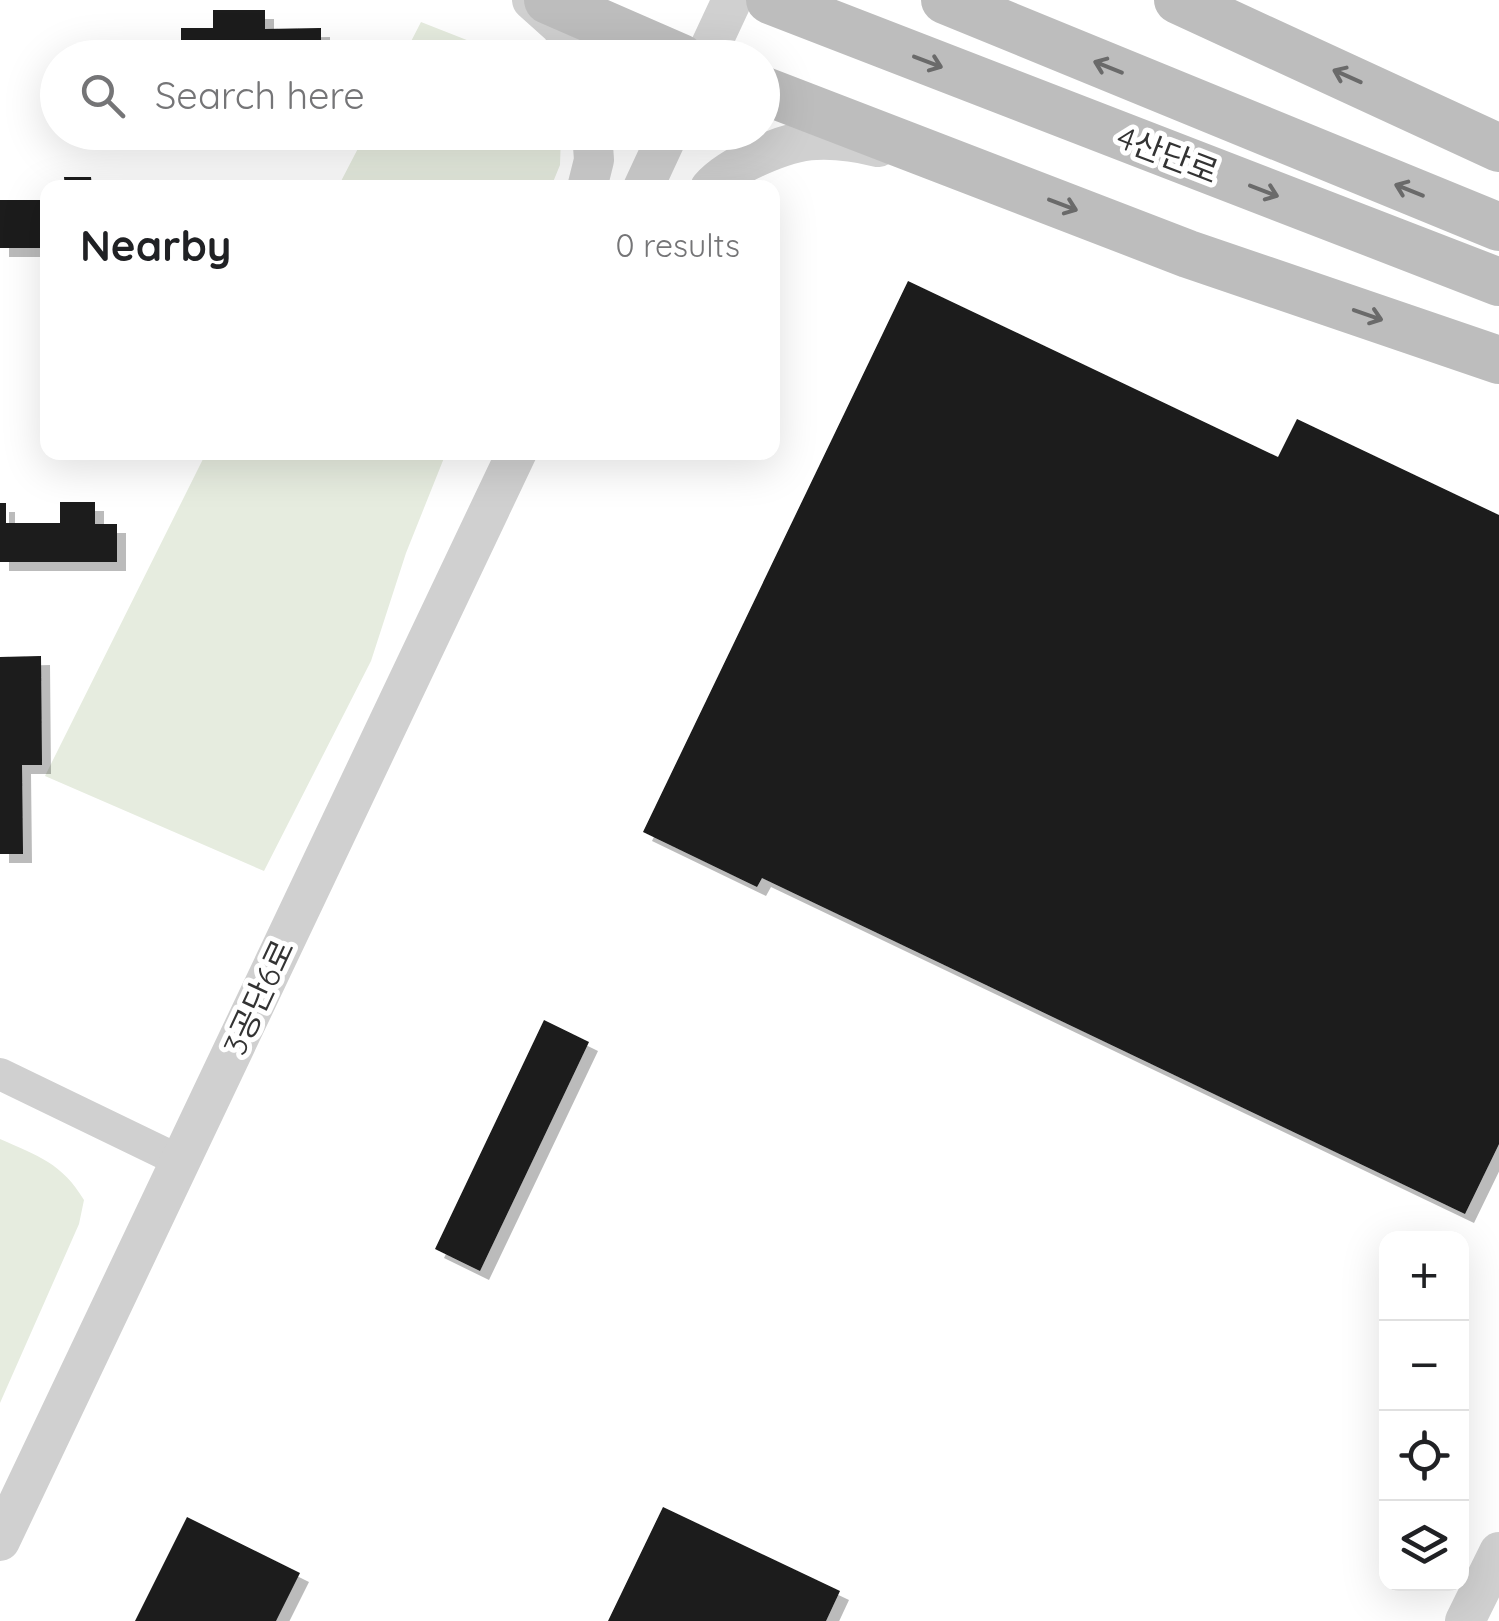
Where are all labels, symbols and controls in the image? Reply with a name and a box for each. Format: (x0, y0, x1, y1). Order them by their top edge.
search box (40, 40, 780, 150)
one-way arrow (912, 54, 943, 72)
one-way arrow (1093, 56, 1124, 74)
one-way arrow (1333, 66, 1363, 85)
icon: search (75, 68, 130, 123)
text: Search here (155, 71, 365, 119)
street label: 4산단로 (1112, 116, 1224, 192)
one-way arrow (1394, 180, 1425, 198)
one-way arrow (1249, 184, 1279, 202)
one-way arrow (1046, 197, 1077, 215)
text: Nearby (80, 219, 231, 272)
text: 0 results (616, 225, 740, 265)
one-way arrow (1352, 308, 1384, 326)
street label: 3공단6로 (214, 933, 302, 1061)
map controls (1379, 1231, 1469, 1591)
button: + (1379, 1231, 1469, 1321)
button: − (1379, 1321, 1469, 1411)
button: locate (1379, 1411, 1469, 1501)
button: layers (1379, 1501, 1469, 1591)

